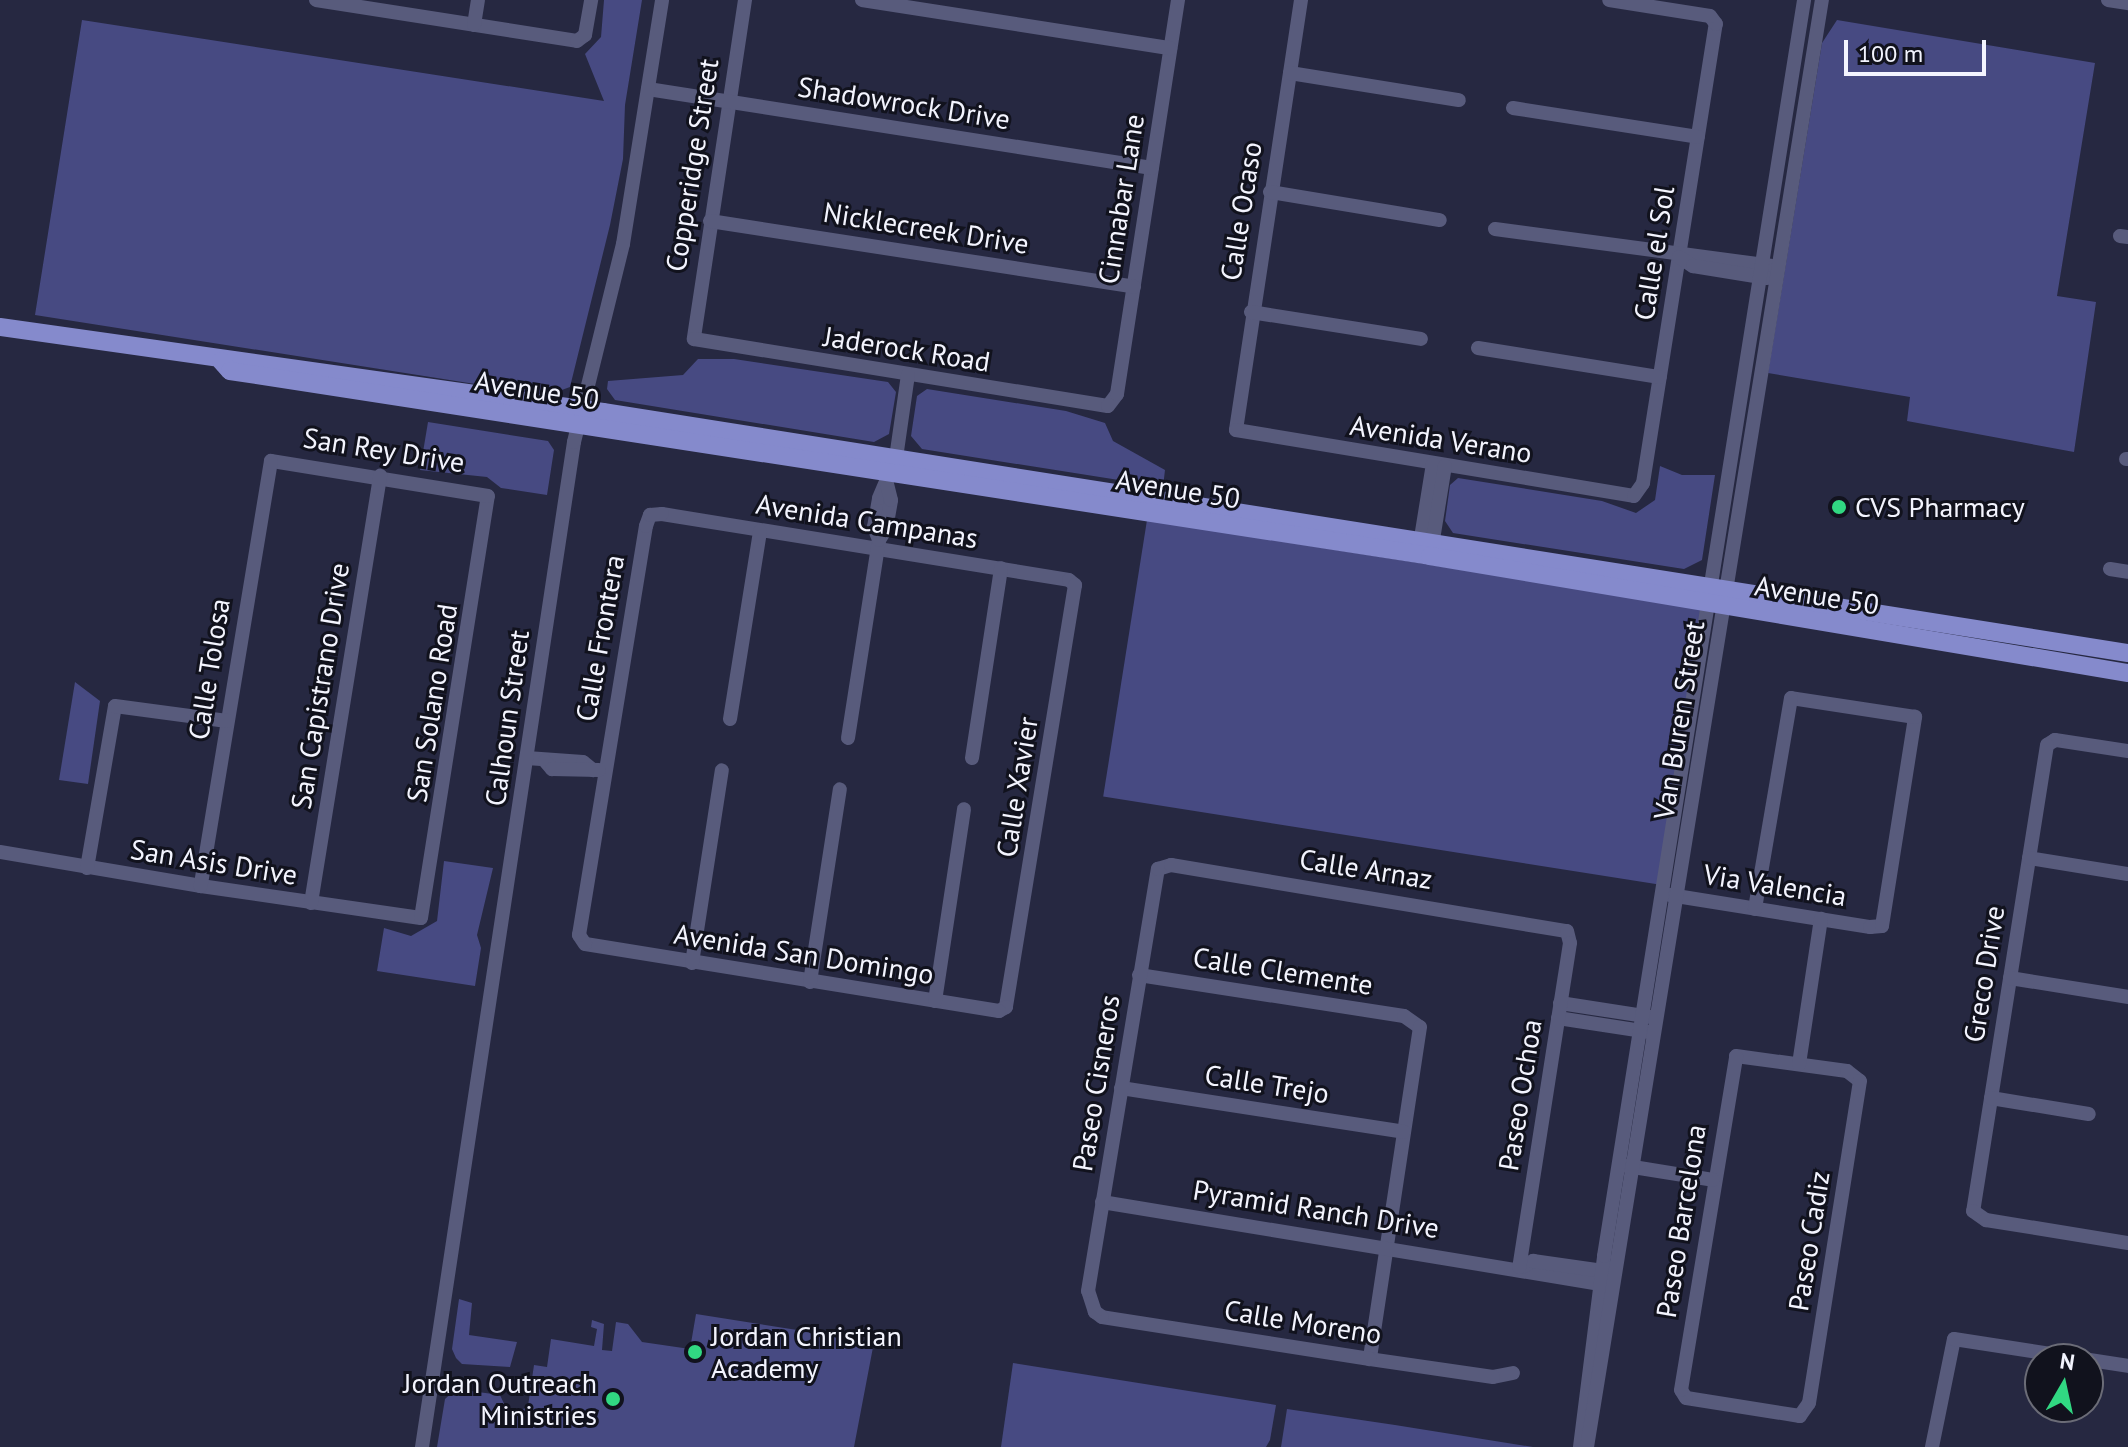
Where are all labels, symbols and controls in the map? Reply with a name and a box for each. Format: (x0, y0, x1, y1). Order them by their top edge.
scale bar (1848, 24, 1990, 74)
text: 100 m (1858, 38, 1923, 69)
street label: Copperidge Street (659, 56, 725, 274)
street label: Shadowrock Drive (795, 70, 1013, 136)
street label: Cinnabar Lane (1091, 112, 1151, 286)
street label: Calle Ocaso (1213, 139, 1269, 283)
street label: Calle el Sol (1627, 184, 1681, 322)
street label: Nicklecreek Drive (820, 195, 1032, 261)
street label: Jaderock Road (821, 319, 993, 379)
street label: Avenue 50 (472, 364, 602, 416)
street label: Avenida Verano (1347, 408, 1535, 470)
street label: San Rey Drive (301, 421, 467, 479)
street label: Avenue 50 (1113, 463, 1243, 515)
street label: Avenida Campanas (754, 487, 980, 555)
place label: CVS Pharmacy (1855, 490, 2025, 524)
marker: CVS Pharmacy (1830, 498, 1848, 516)
street label: Calle Frontera (569, 552, 631, 724)
street label: San Capistrano Drive (284, 560, 356, 812)
street label: Avenue 50 (1752, 569, 1882, 621)
street label: Calle Tolosa (181, 596, 237, 742)
street label: San Solano Road (400, 601, 464, 805)
street label: Van Buren Street (1647, 618, 1711, 822)
street label: Calhoun Street (478, 628, 536, 808)
street label: Calle Xavier (989, 714, 1045, 860)
street label: San Asis Drive (128, 832, 300, 892)
street label: Calle Arnaz (1297, 842, 1435, 896)
street label: Via Valencia (1701, 857, 1849, 913)
street label: Greco Drive (1957, 903, 2011, 1045)
street label: Avenida San Domingo (672, 917, 936, 991)
street label: Calle Clemente (1191, 940, 1375, 1002)
street label: Paseo Cisneros (1065, 993, 1127, 1173)
street label: Paseo Ochoa (1491, 1017, 1549, 1173)
street label: Calle Trejo (1202, 1058, 1332, 1110)
street label: Paseo Barcelona (1649, 1122, 1713, 1320)
street label: Paseo Cadiz (1781, 1169, 1837, 1313)
street label: Pyramid Ranch Drive (1191, 1173, 1441, 1245)
street label: Calle Moreno (1222, 1293, 1384, 1351)
place label: Jordan Christian Academy (711, 1319, 902, 1385)
marker: Jordan Christian Academy (686, 1343, 704, 1361)
north arrow (2024, 1343, 2104, 1423)
text: N (2058, 1346, 2077, 1376)
place label: Jordan Outreach Ministries (403, 1366, 597, 1432)
marker: Jordan Outreach Ministries (604, 1390, 622, 1408)

